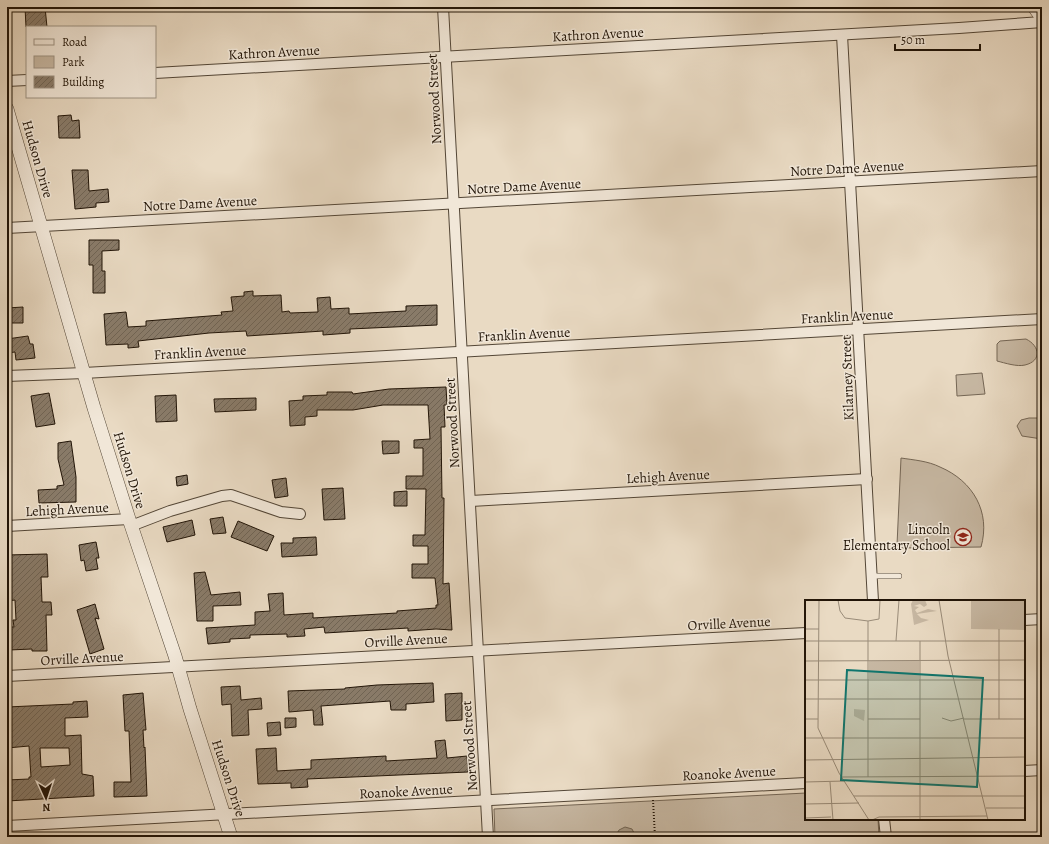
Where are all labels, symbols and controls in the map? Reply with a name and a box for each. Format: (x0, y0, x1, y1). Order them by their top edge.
street label: Kathron Avenue (552, 23, 644, 46)
legend (26, 26, 156, 98)
scale bar (895, 26, 980, 52)
text: 50 m (901, 32, 925, 48)
text: Road (62, 34, 88, 50)
street label: Kathron Avenue (228, 41, 320, 64)
street label: Norwood Street (423, 53, 446, 145)
text: Park (62, 54, 85, 70)
text: Building (62, 74, 104, 90)
street label: Hudson Drive (17, 118, 58, 200)
street label: Notre Dame Avenue (789, 156, 905, 181)
street label: Notre Dame Avenue (466, 174, 582, 199)
street label: Notre Dame Avenue (142, 191, 258, 216)
street label: Franklin Avenue (800, 305, 894, 328)
street label: Franklin Avenue (477, 323, 571, 346)
street label: Kilarney Street (837, 335, 858, 421)
street label: Franklin Avenue (153, 341, 247, 364)
street label: Norwood Street (441, 377, 464, 469)
street label: Hudson Drive (109, 429, 150, 511)
street label: Lehigh Avenue (626, 465, 710, 488)
street label: Lehigh Avenue (25, 498, 109, 521)
place label: Lincoln Elementary School (843, 520, 951, 555)
school or university icon: Lincoln Elementary School (953, 527, 973, 547)
inset map (805, 600, 1025, 820)
street label: Orville Avenue (687, 612, 771, 635)
street label: Orville Avenue (364, 629, 448, 652)
street label: Orville Avenue (40, 647, 124, 670)
street label: Norwood Street (457, 700, 482, 792)
street label: Hudson Drive (207, 737, 250, 819)
street label: Roanoke Avenue (682, 762, 776, 785)
north arrow (26, 778, 66, 818)
street label: Roanoke Avenue (359, 780, 453, 803)
text: N (42, 800, 51, 815)

